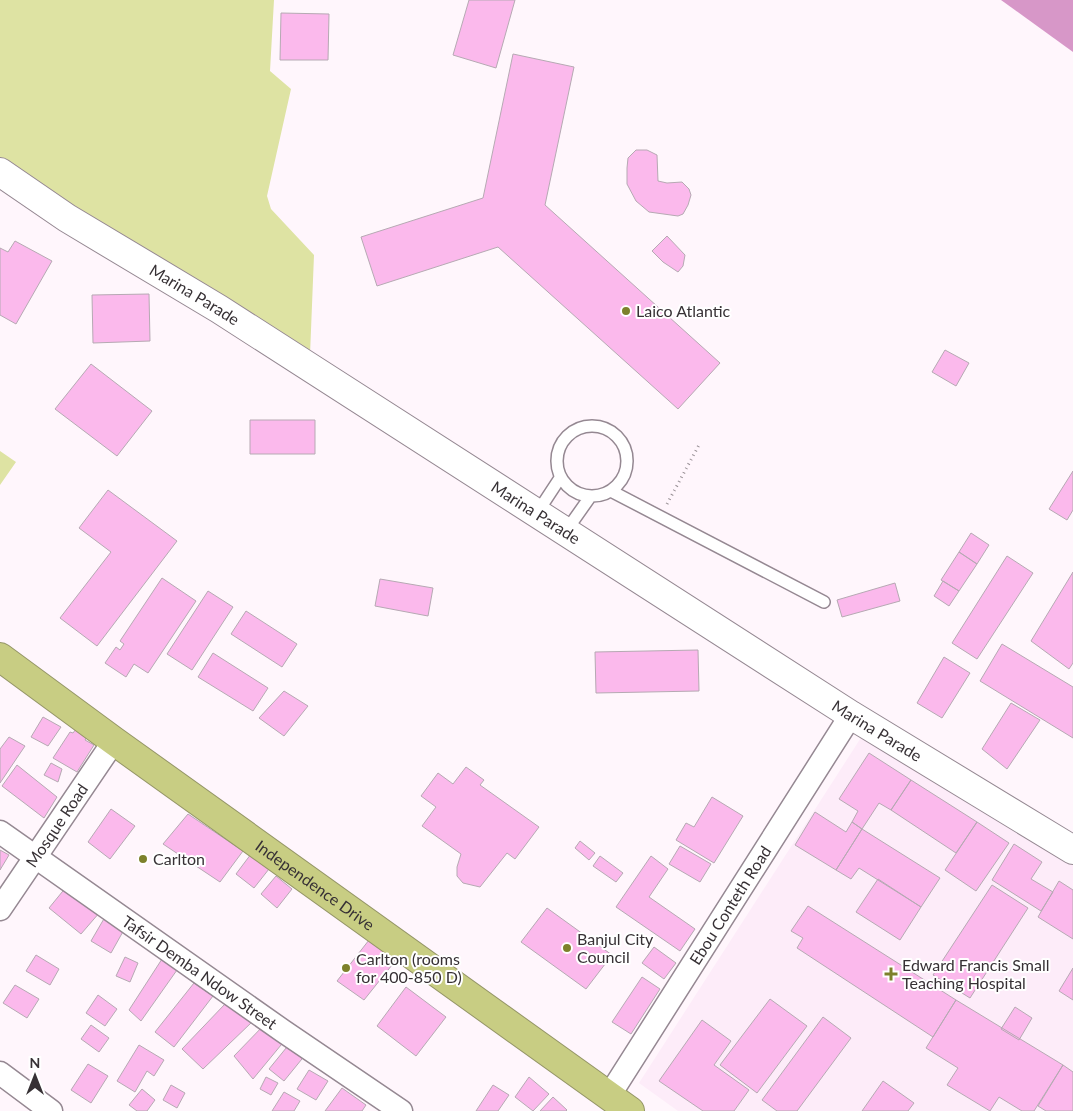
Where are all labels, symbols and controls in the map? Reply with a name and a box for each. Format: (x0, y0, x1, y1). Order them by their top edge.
street label: Marina Parade (146, 260, 243, 329)
place label: Laico Atlantic (636, 301, 731, 320)
marker: Laico Atlantic (620, 305, 632, 317)
street label: Marina Parade (488, 477, 584, 548)
street label: Marina Parade (829, 696, 926, 765)
street label: Mosque Road (21, 780, 91, 870)
street label: Independence Drive (252, 836, 378, 934)
street label: Ebou Conteth Road (685, 842, 775, 968)
place label: Carlton (153, 849, 205, 868)
marker: Carlton (137, 853, 149, 865)
street label: Tafsir Demba Ndow Street (119, 911, 281, 1033)
place label: Banjul City Council (577, 929, 654, 966)
marker: Banjul City Council (561, 942, 573, 954)
place label: Carlton (rooms for 400-850 D) (356, 949, 462, 986)
place label: Edward Francis Small Teaching Hospital (902, 955, 1049, 992)
marker: Carlton (rooms for 400-850 D) (340, 962, 352, 974)
marker: Edward Francis Small Teaching Hospital (884, 967, 898, 981)
north arrow (10, 1051, 60, 1101)
text: N (30, 1054, 40, 1071)

